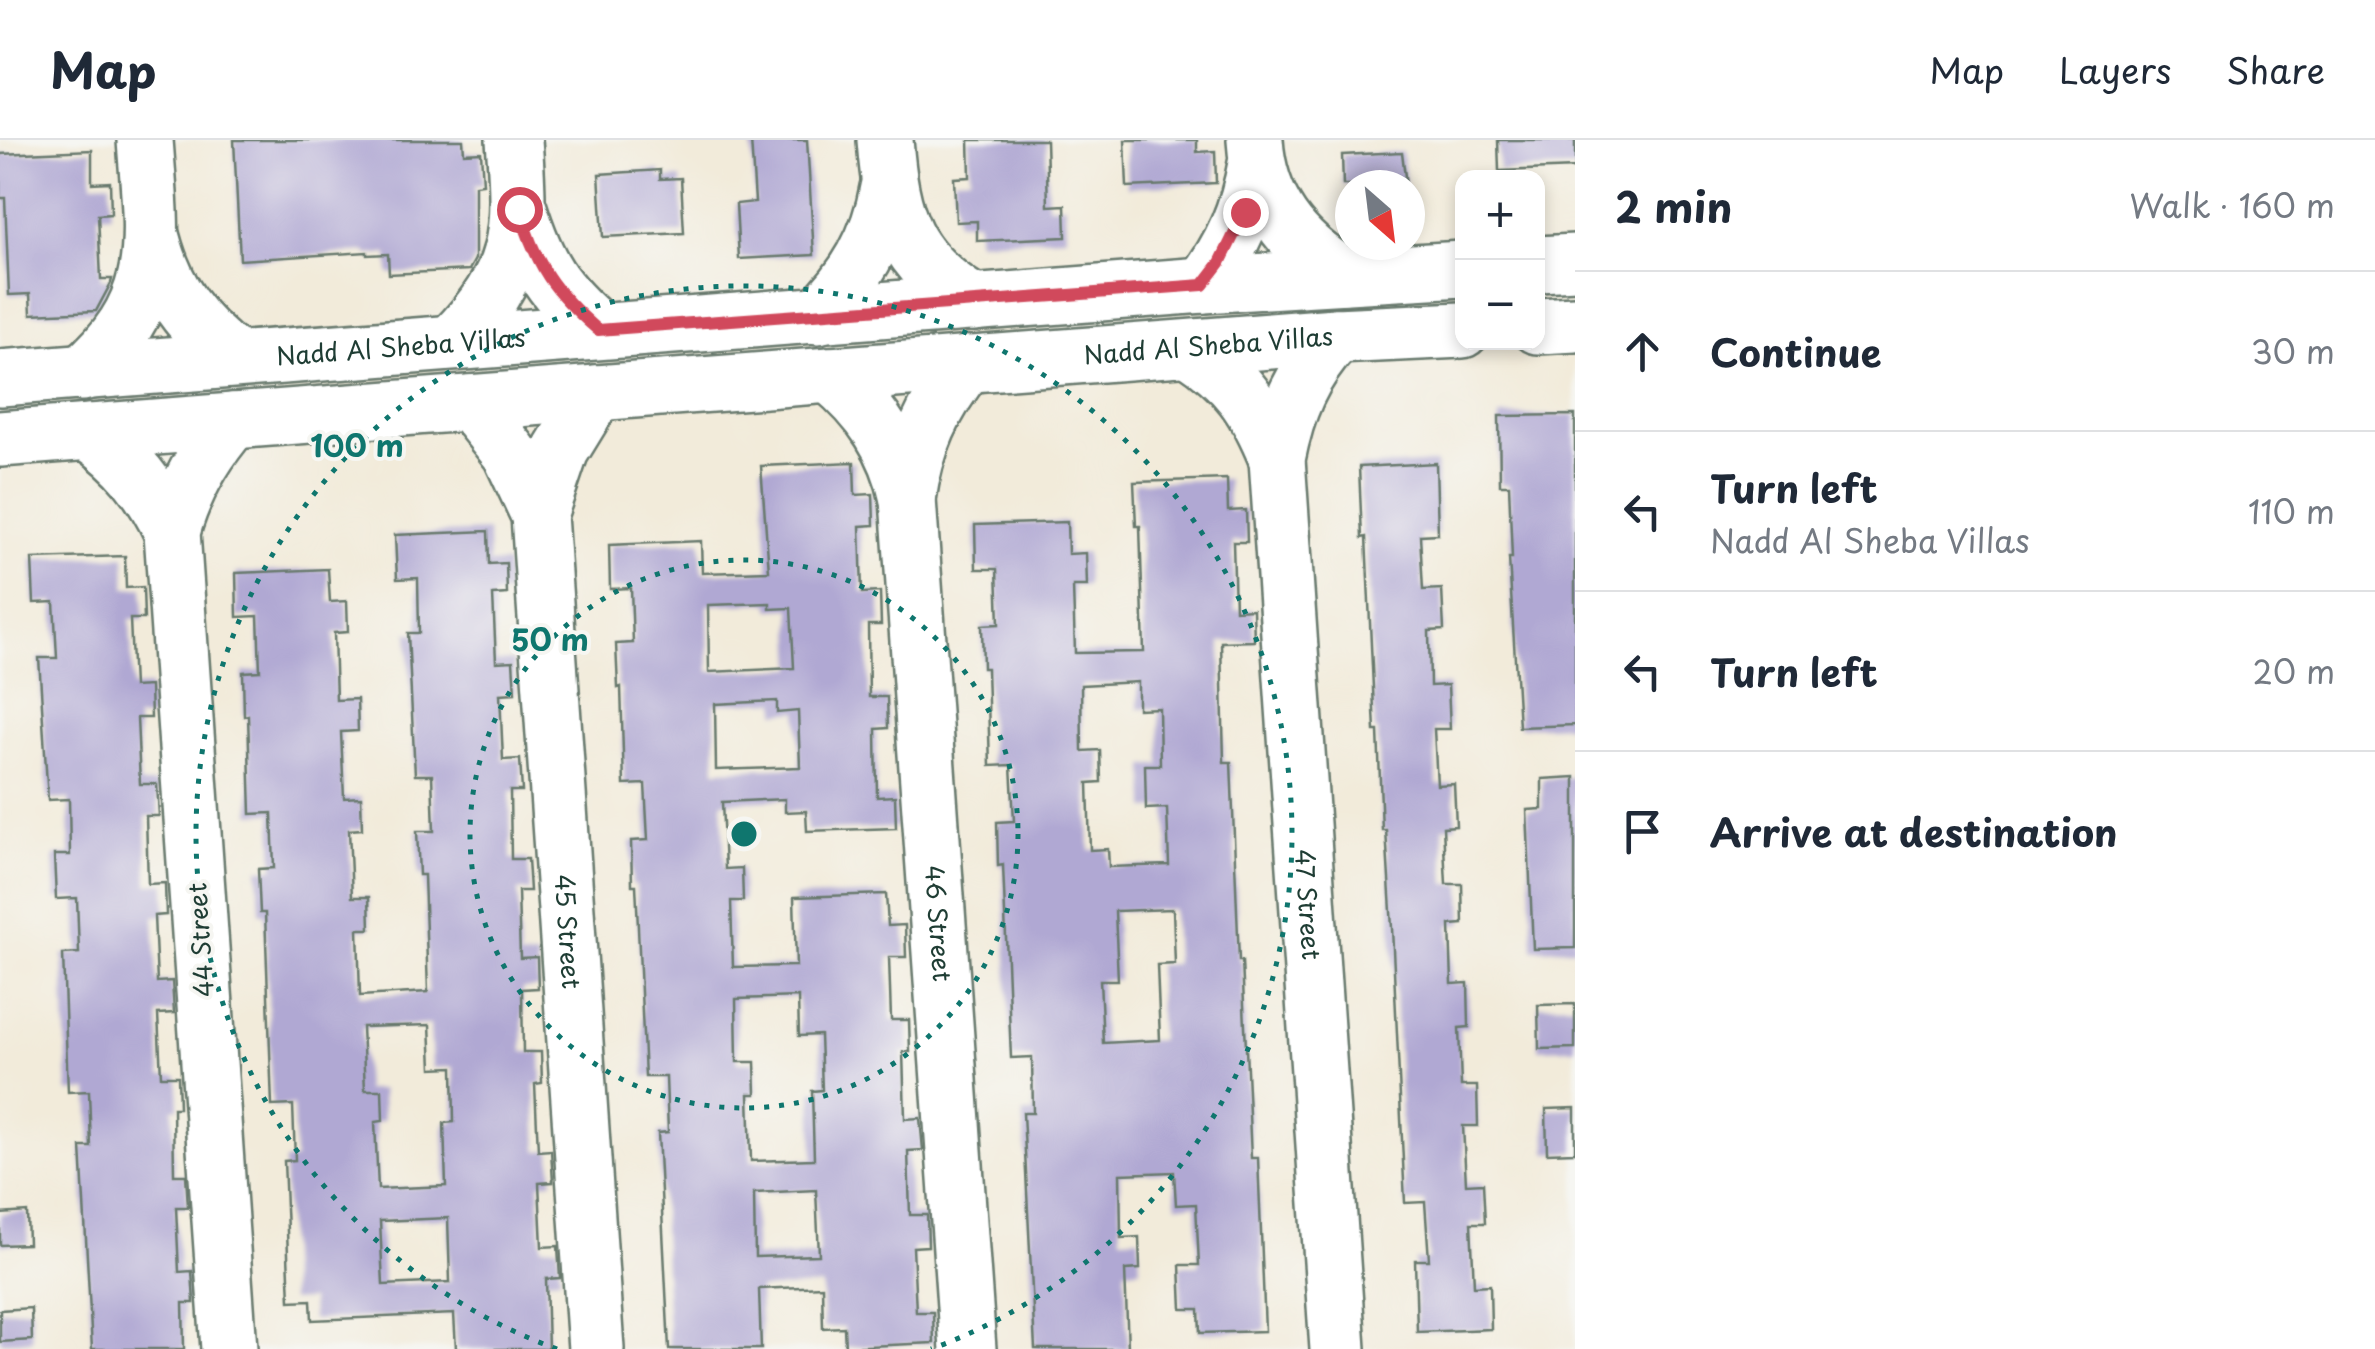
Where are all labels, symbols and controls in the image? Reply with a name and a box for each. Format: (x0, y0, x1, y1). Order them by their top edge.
text: Map (50, 33, 156, 105)
text: Map (1929, 43, 2004, 96)
text: Layers (2059, 43, 2171, 96)
text: Share (2226, 43, 2325, 96)
north arrow (1335, 170, 1425, 260)
map controls (1455, 170, 1545, 350)
button: + (1455, 170, 1545, 260)
text: 2 min (1615, 174, 1732, 237)
text: Walk · 160 m (2129, 181, 2335, 229)
route start (497, 187, 543, 233)
route end (1223, 190, 1269, 236)
button: − (1455, 260, 1545, 350)
street label: Nadd Al Sheba Villas (1082, 316, 1334, 373)
street label: Nadd Al Sheba Villas (275, 317, 527, 375)
text: Continue (1710, 323, 1881, 380)
icon: ahead (1615, 324, 1670, 379)
text: 30 m (2251, 327, 2335, 375)
text: 100 m (310, 422, 404, 467)
text: Turn left (1710, 459, 1878, 516)
icon: left (1615, 484, 1670, 539)
text: 110 m (2248, 487, 2335, 535)
text: Nadd Al Sheba Villas (1710, 516, 2030, 564)
text: 50 m (511, 616, 589, 661)
text: Turn left (1710, 643, 1878, 700)
icon: left (1615, 644, 1670, 699)
text: 20 m (2253, 647, 2335, 695)
text: Arrive at destination (1710, 803, 2118, 860)
icon: arrive (1615, 804, 1670, 859)
centre of rings (726, 816, 762, 852)
street label: 47 Street (1286, 848, 1331, 961)
street label: 46 Street (916, 864, 962, 983)
street label: 45 Street (546, 873, 591, 990)
street label: 44 Street (177, 882, 223, 999)

